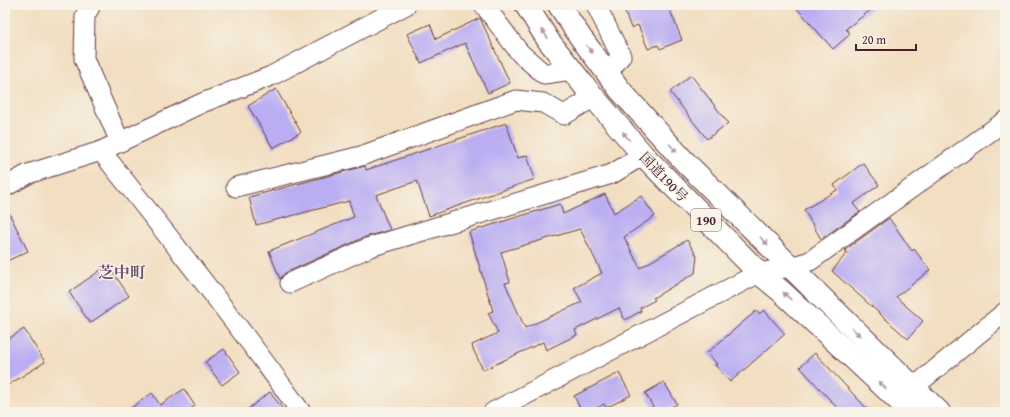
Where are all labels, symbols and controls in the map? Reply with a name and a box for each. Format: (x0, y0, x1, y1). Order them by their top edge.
scale bar (856, 26, 916, 52)
one-way arrow (541, 28, 548, 40)
text: 20 m (862, 31, 886, 48)
one-way arrow (585, 44, 593, 54)
one-way arrow (622, 130, 631, 141)
one-way arrow (668, 143, 677, 153)
street label: 国道190号 (635, 148, 693, 206)
road number: 190 (691, 209, 721, 231)
one-way arrow (759, 236, 769, 246)
district label: 芝中町 (98, 260, 146, 284)
one-way arrow (782, 292, 792, 301)
one-way arrow (851, 327, 861, 337)
one-way arrow (877, 380, 887, 390)

